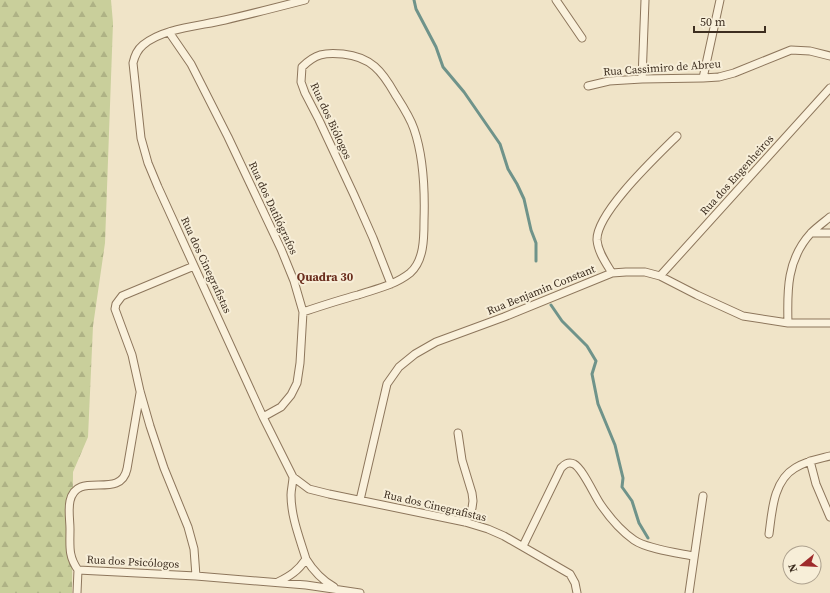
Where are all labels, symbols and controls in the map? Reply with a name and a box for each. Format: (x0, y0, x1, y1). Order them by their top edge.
scale bar (694, 8, 765, 34)
text: 50 m (700, 14, 726, 30)
street label: Rua Cassimiro de Abreu (603, 56, 722, 80)
street label: Rua dos Biólogos (307, 80, 355, 162)
street label: Rua dos Engenheiros (697, 131, 777, 218)
street label: Rua dos Datilógrafos (245, 159, 301, 257)
street label: Rua dos Cinegrafistas (177, 214, 235, 316)
street label: Rua Benjamin Constant (485, 261, 598, 319)
district label: Quadra 30 (297, 269, 354, 285)
street label: Rua dos Cinegrafistas (382, 487, 488, 525)
north arrow (782, 545, 822, 585)
street label: Rua dos Psicólogos (86, 552, 180, 572)
text: N (785, 562, 801, 574)

